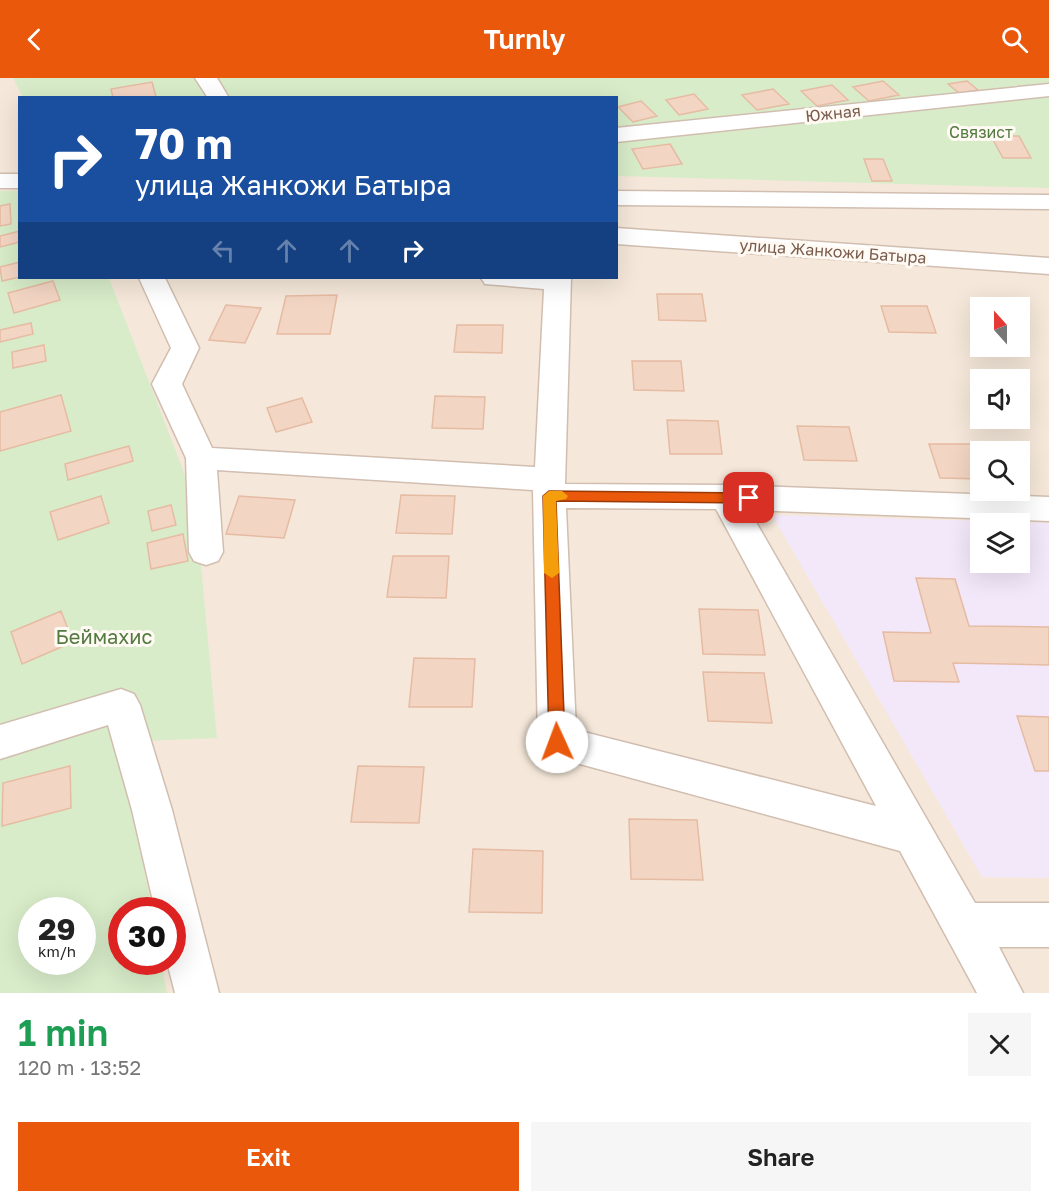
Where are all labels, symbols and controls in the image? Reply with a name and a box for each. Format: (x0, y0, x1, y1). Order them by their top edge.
icon: back (18, 23, 51, 56)
text: Turnly (483, 23, 566, 55)
icon: search (998, 23, 1031, 56)
street label: Южная (804, 100, 862, 126)
text: 70 m (135, 118, 232, 168)
icon: right (36, 120, 114, 198)
park label: Связист (949, 122, 1013, 142)
text: улица Жанкожи Батыра (135, 169, 451, 201)
icon: left (207, 234, 240, 267)
icon: ahead (270, 234, 303, 267)
icon: ahead (333, 234, 366, 267)
icon: right (396, 234, 429, 267)
street label: улица Жанкожи Батыра (739, 234, 927, 268)
north arrow (970, 297, 1030, 357)
map controls (970, 297, 1030, 573)
button: sound (970, 369, 1030, 429)
button: search (970, 441, 1030, 501)
pin (723, 472, 774, 523)
icon: arrive (732, 481, 765, 514)
button: layers (970, 513, 1030, 573)
park label: Беймахис (56, 624, 153, 648)
position arrow (525, 710, 589, 774)
speed limit sign: 30 (108, 897, 186, 975)
text: 29 (38, 911, 76, 947)
text: km/h (38, 942, 76, 960)
text: 1 min (18, 1011, 108, 1054)
button: close (968, 1013, 1031, 1076)
text: 120 m · 13:52 (18, 1055, 141, 1079)
button: Exit (18, 1122, 519, 1191)
button: Share (531, 1122, 1031, 1191)

